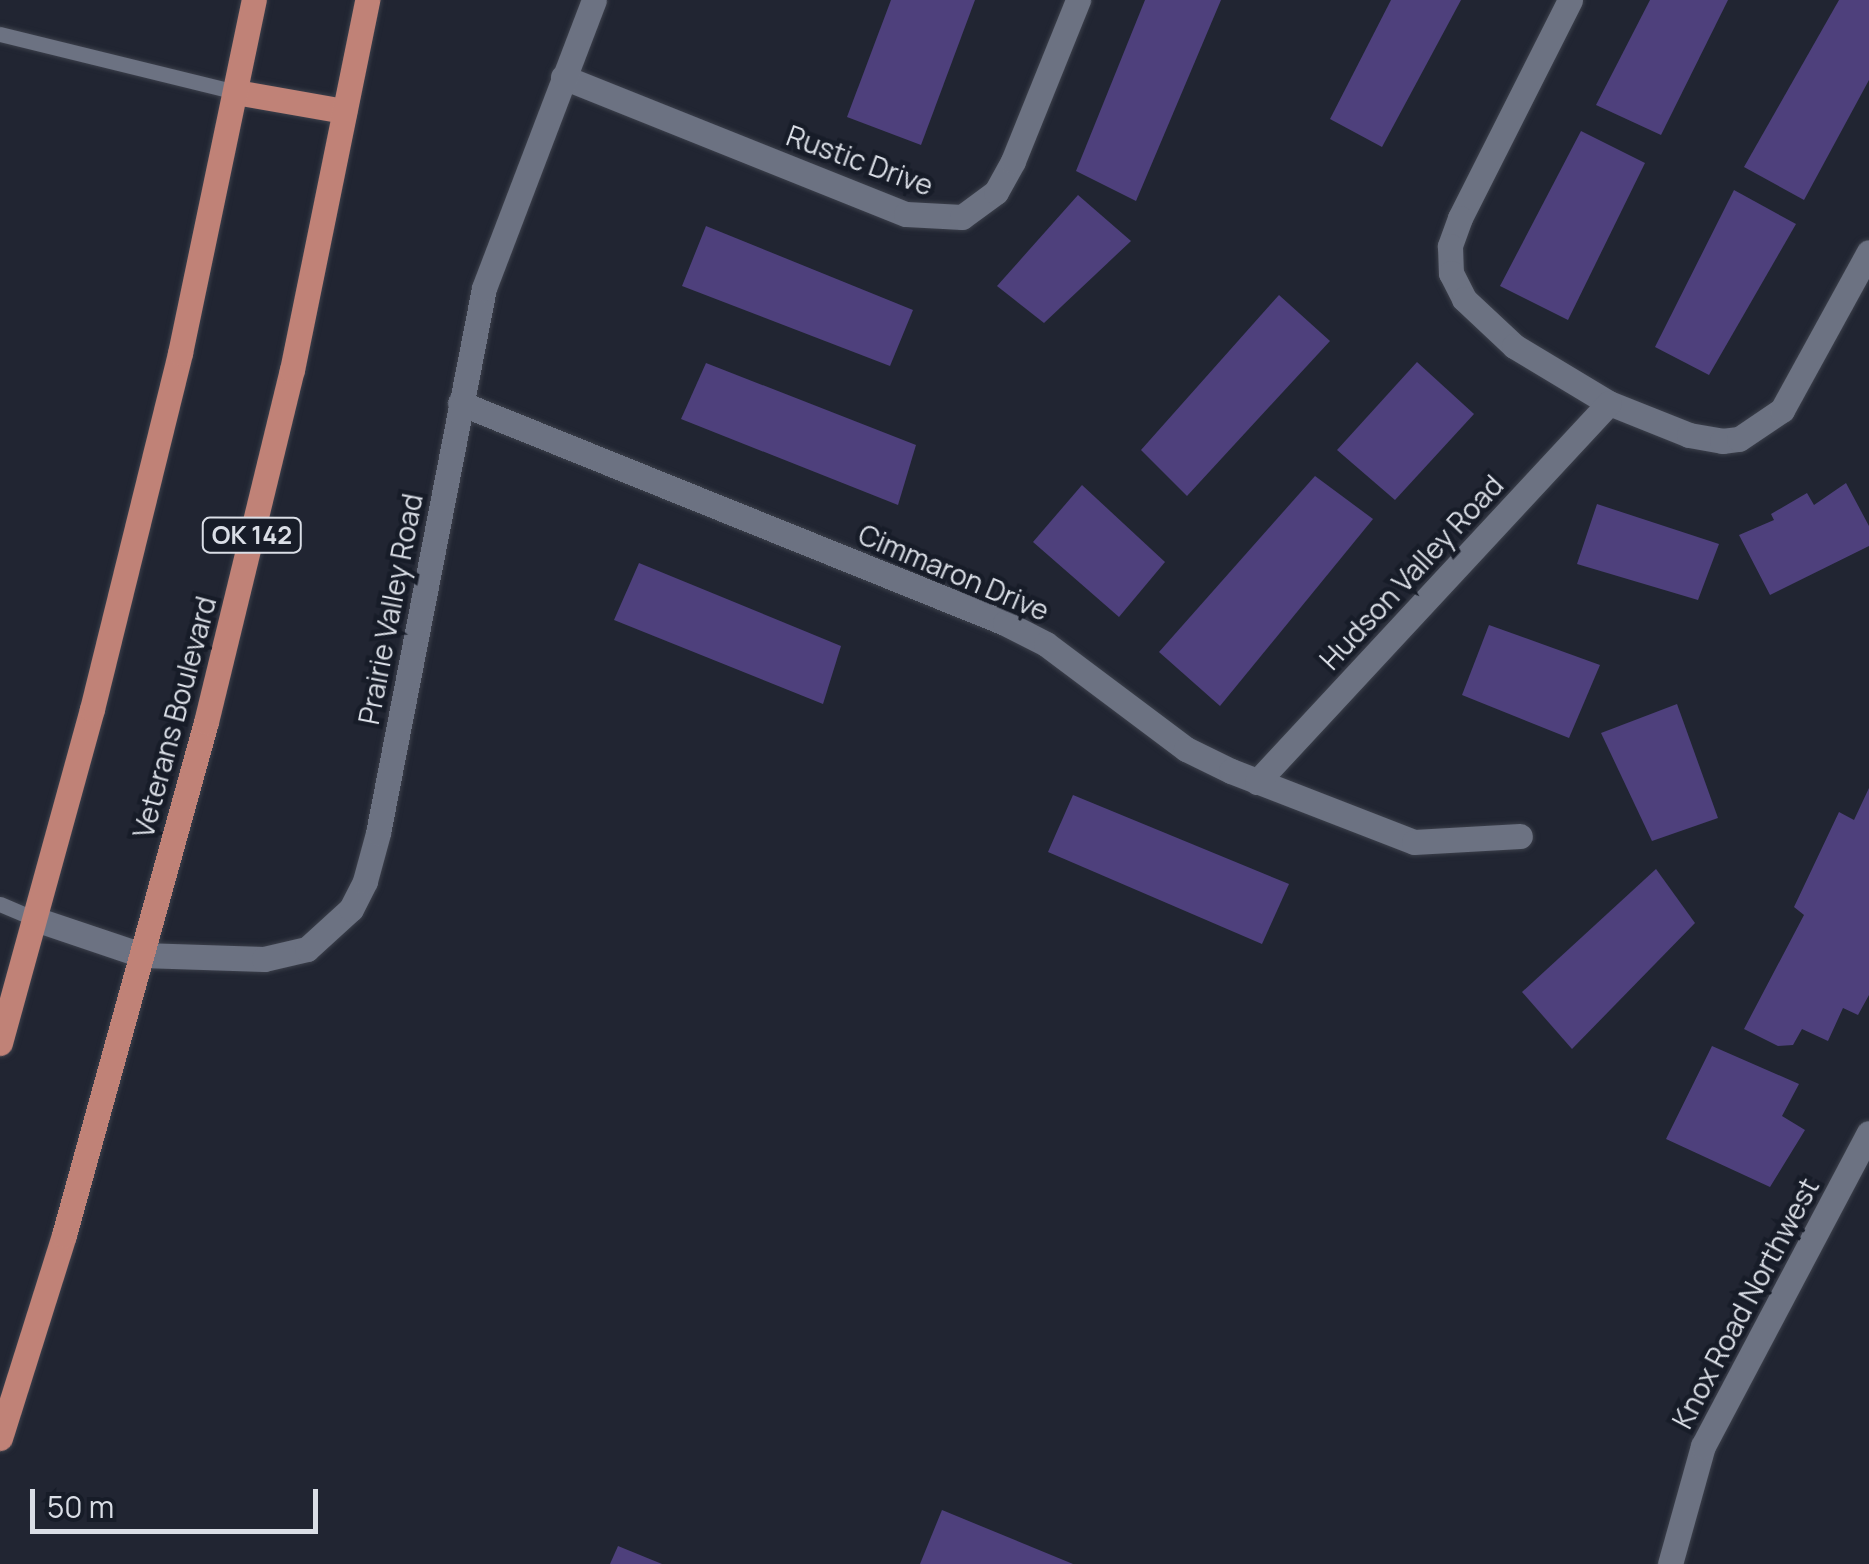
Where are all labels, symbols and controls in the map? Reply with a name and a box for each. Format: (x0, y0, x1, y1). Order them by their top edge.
street label: Rustic Drive (782, 118, 938, 202)
street label: Hudson Valley Road (1312, 468, 1510, 676)
street label: Prairie Valley Road (351, 491, 429, 727)
road number: OK 142 (200, 515, 304, 555)
street label: Cimmaron Drive (854, 517, 1054, 627)
street label: Veterans Boulevard (126, 593, 222, 841)
street label: Knox Road Northwest (1665, 1172, 1825, 1434)
scale bar (35, 1469, 322, 1531)
text: 50 m (47, 1486, 114, 1527)

